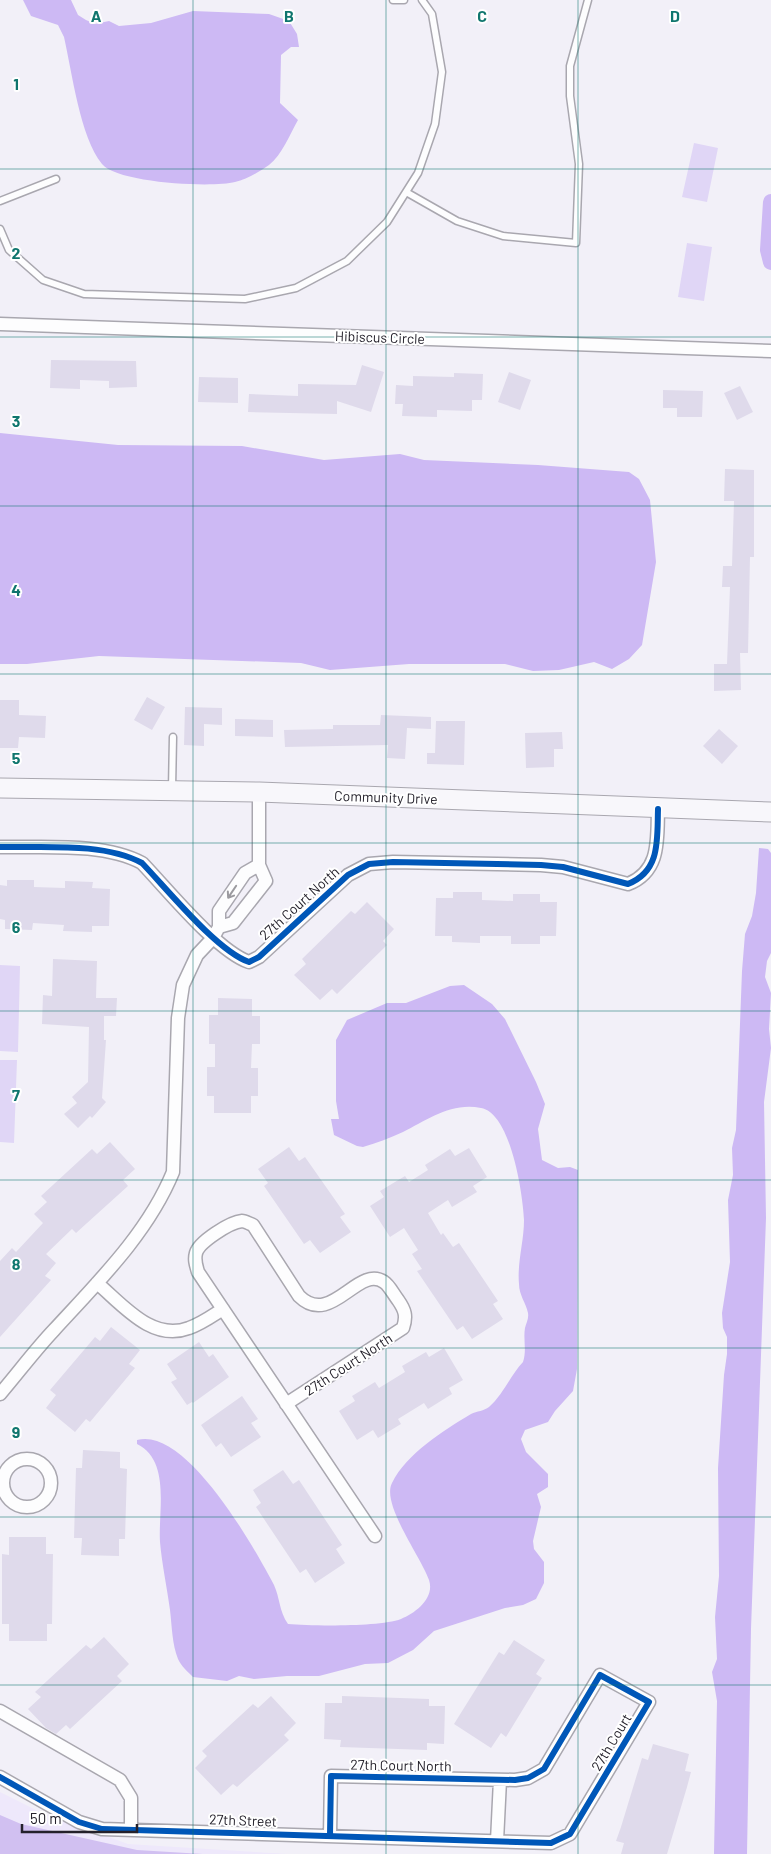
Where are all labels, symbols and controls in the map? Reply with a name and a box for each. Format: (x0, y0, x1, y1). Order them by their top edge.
text: A (91, 6, 102, 25)
text: B (284, 6, 294, 25)
text: C (477, 6, 487, 25)
text: D (670, 6, 680, 25)
text: 1 (13, 74, 19, 93)
text: 2 (12, 243, 21, 262)
street label: Hibiscus Circle (335, 327, 425, 347)
text: 3 (12, 411, 20, 430)
text: 4 (11, 580, 21, 599)
text: 5 (12, 748, 21, 767)
street label: Community Drive (334, 787, 438, 807)
street label: 27th Court North (256, 863, 342, 943)
one-way arrow (227, 885, 237, 899)
text: 6 (12, 917, 21, 936)
text: 7 (12, 1085, 20, 1104)
text: 8 (12, 1254, 21, 1273)
street label: 27th Court North (301, 1329, 395, 1399)
text: 9 (12, 1422, 20, 1441)
street label: 27th Court (587, 1710, 635, 1774)
street label: 27th Court North (350, 1756, 452, 1774)
scale bar (22, 1802, 138, 1834)
text: 50 m (30, 1809, 62, 1827)
street label: 27th Street (209, 1810, 277, 1830)

